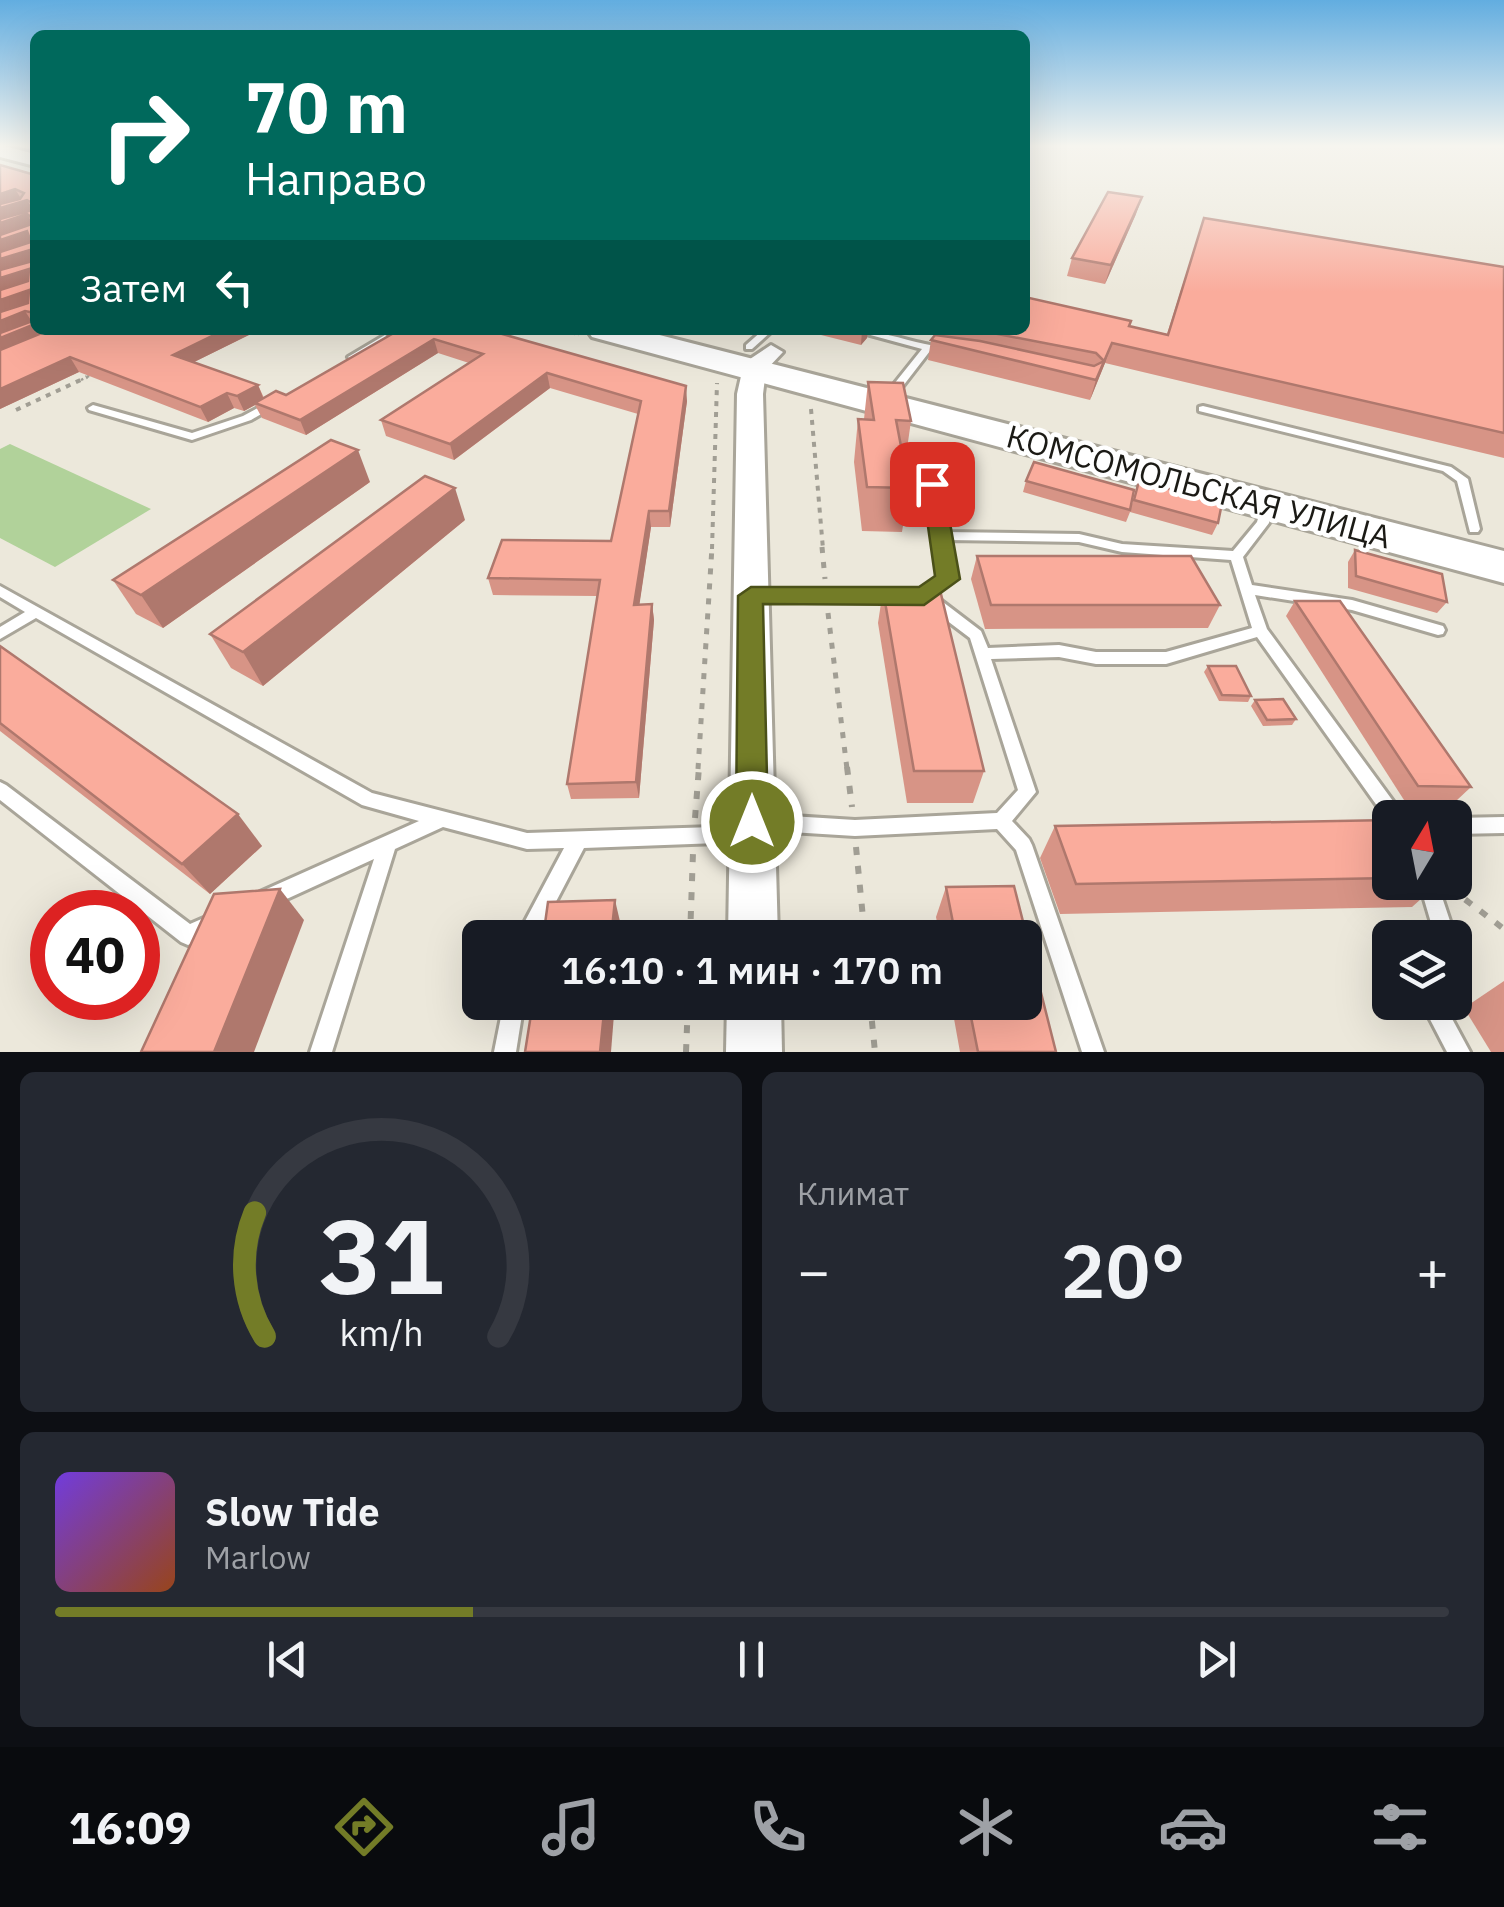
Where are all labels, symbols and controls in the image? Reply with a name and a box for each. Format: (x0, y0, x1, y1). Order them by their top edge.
text: 70 m (245, 61, 408, 152)
icon: right (80, 70, 210, 200)
text: Направо (245, 149, 427, 207)
icon: left (207, 260, 262, 315)
text: Затем (80, 263, 187, 312)
street label: КОМСОМОЛЬСКАЯ УЛИЦА (1002, 414, 1396, 558)
pin (890, 442, 975, 527)
icon: arrive (905, 457, 960, 512)
position arrow (700, 770, 804, 874)
north arrow (1372, 800, 1472, 900)
map controls (1372, 800, 1472, 1020)
speed limit sign: 40 (30, 890, 160, 1020)
button: layers (1372, 920, 1472, 1020)
text: 16:10 · 1 мин · 170 m (561, 945, 943, 994)
text: Климат (797, 1172, 909, 1214)
text: 31 (319, 1187, 443, 1323)
text: 20° (1060, 1221, 1186, 1319)
text: − (797, 1235, 830, 1306)
text: + (1416, 1235, 1449, 1306)
text: km/h (339, 1309, 423, 1356)
text: Slow Tide (205, 1487, 380, 1536)
text: Marlow (205, 1536, 311, 1578)
icon: previous (260, 1632, 315, 1687)
icon: pause (724, 1632, 779, 1687)
icon: next (1189, 1632, 1244, 1687)
icon: directions (329, 1792, 399, 1862)
icon: music (536, 1792, 606, 1862)
icon: phone (743, 1792, 813, 1862)
icon: climate (951, 1792, 1021, 1862)
icon: car (1158, 1792, 1228, 1862)
icon: filters (1365, 1792, 1435, 1862)
text: 16:09 (69, 1798, 192, 1856)

